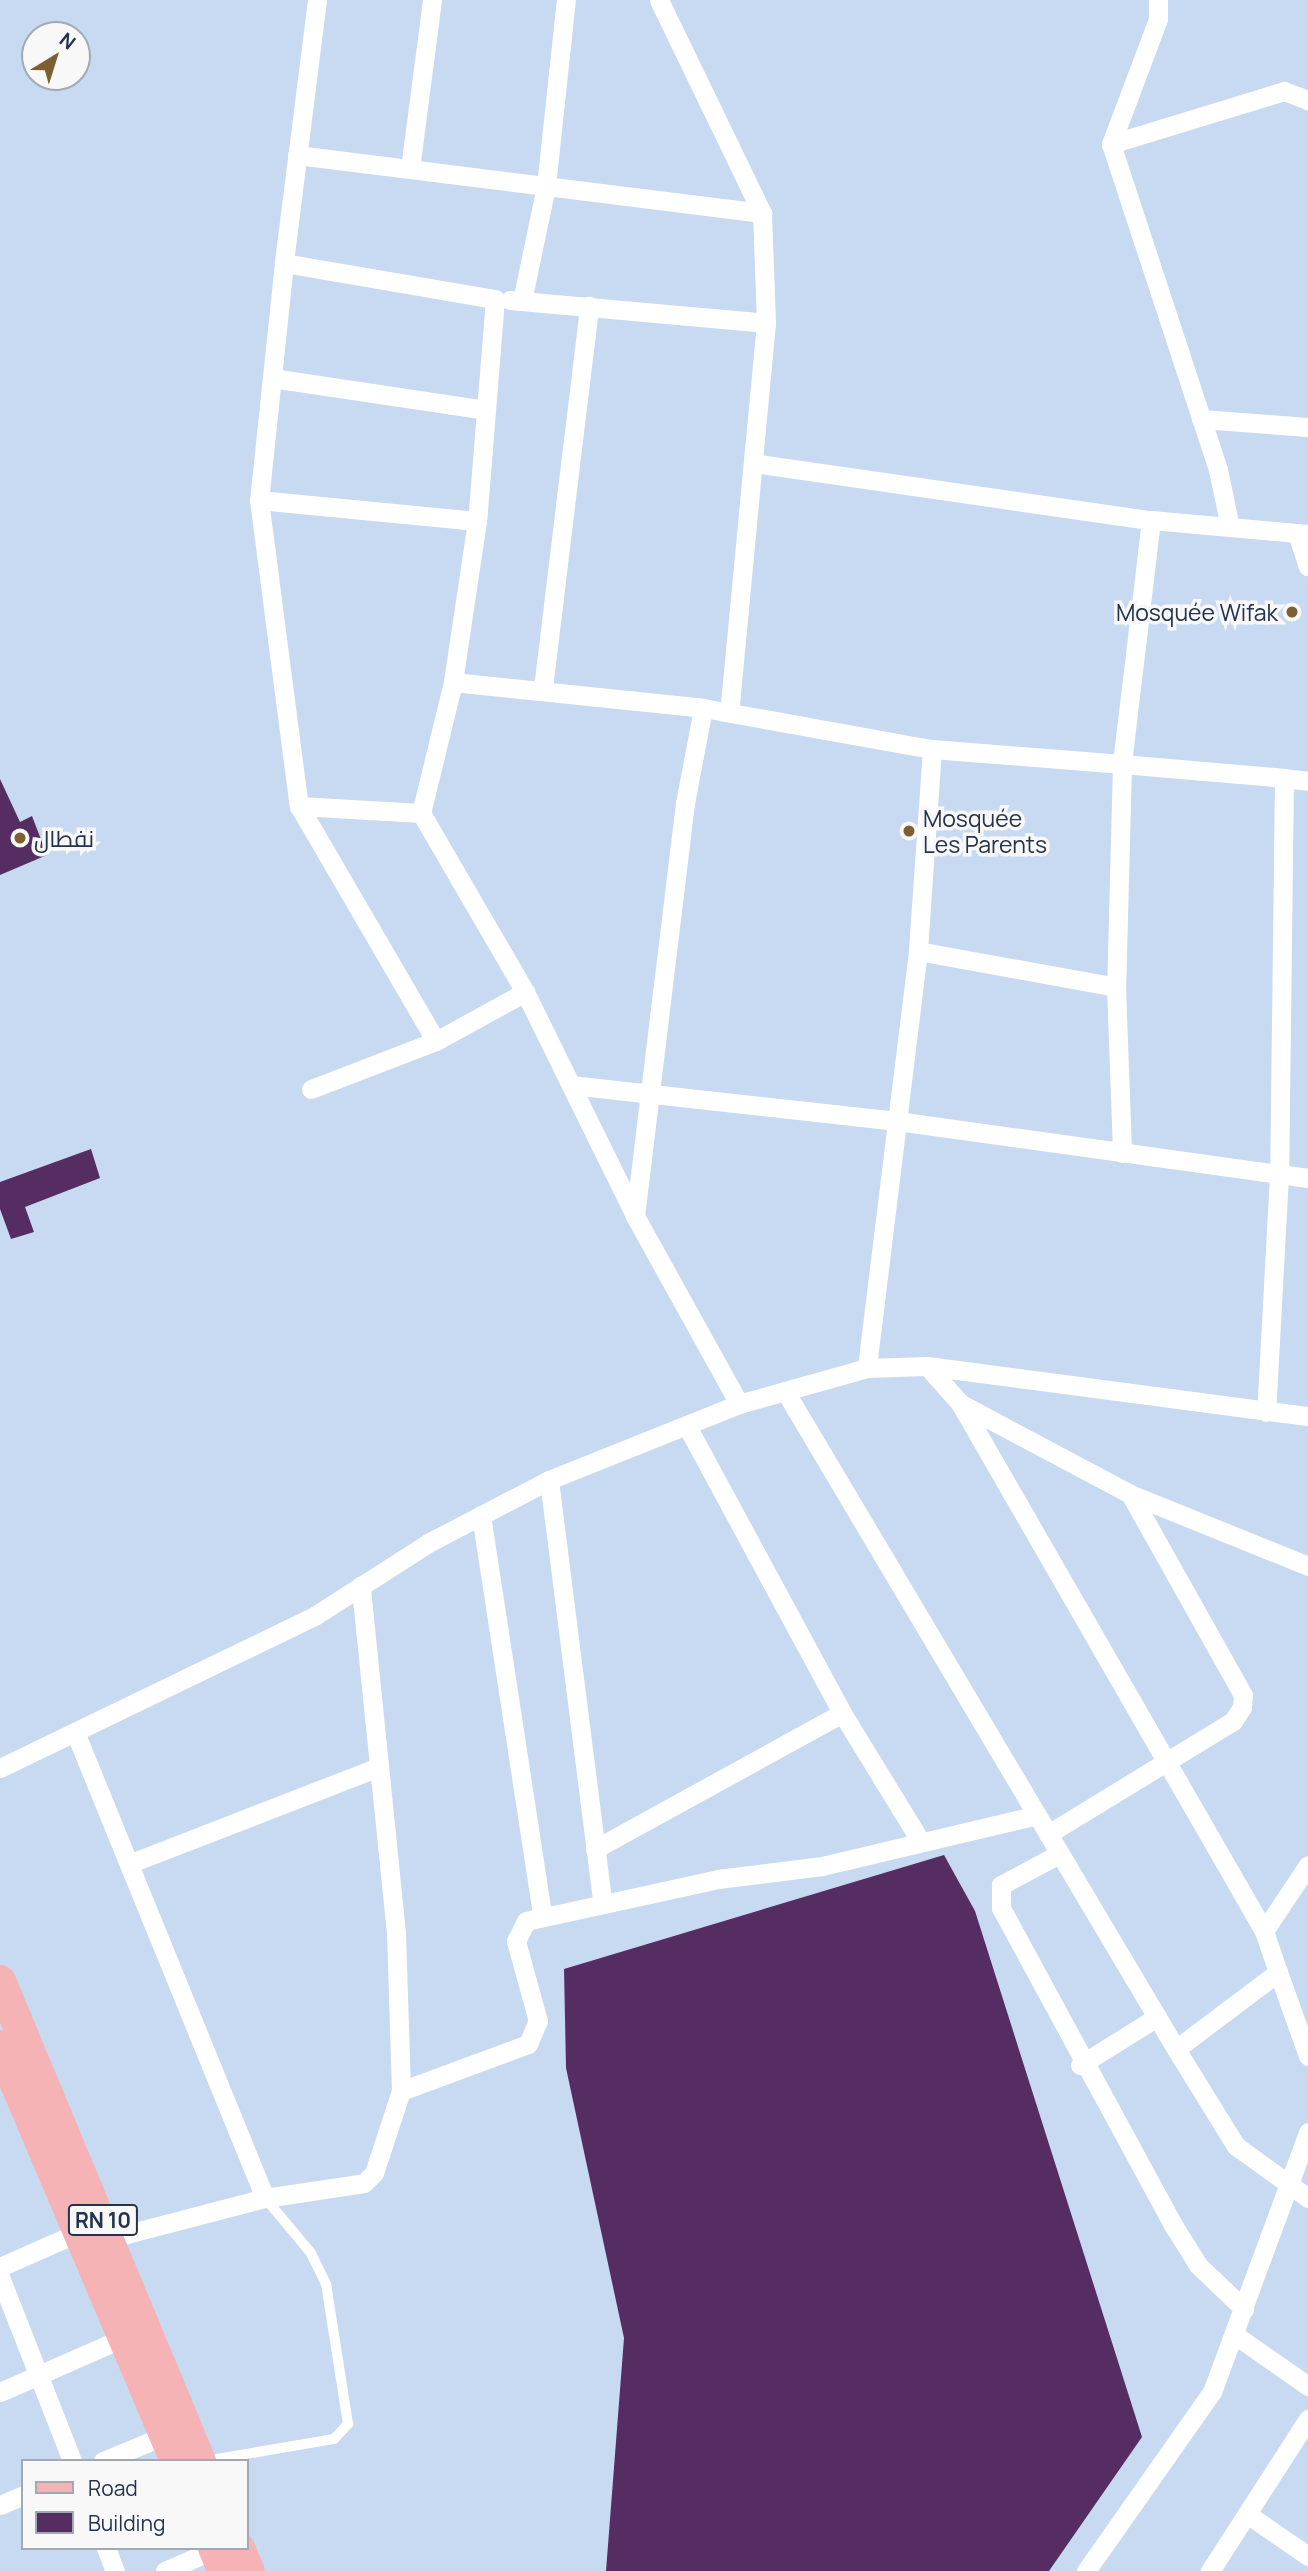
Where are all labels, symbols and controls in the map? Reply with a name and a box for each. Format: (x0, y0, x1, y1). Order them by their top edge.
north arrow (21, 21, 91, 91)
text: N (54, 27, 81, 55)
place label: Mosquée Wifak (1116, 598, 1278, 626)
marker: Mosquée Wifak (1284, 604, 1300, 620)
place label: Mosquée Les Parents (923, 804, 1047, 858)
marker: Mosquée Les Parents (901, 823, 917, 839)
place label: نفطال (34, 824, 94, 852)
marker: نفطال (12, 830, 28, 846)
road number: RN 10 (66, 2202, 140, 2238)
legend (21, 2459, 248, 2550)
text: Road (88, 2474, 138, 2502)
text: Building (88, 2509, 165, 2537)

